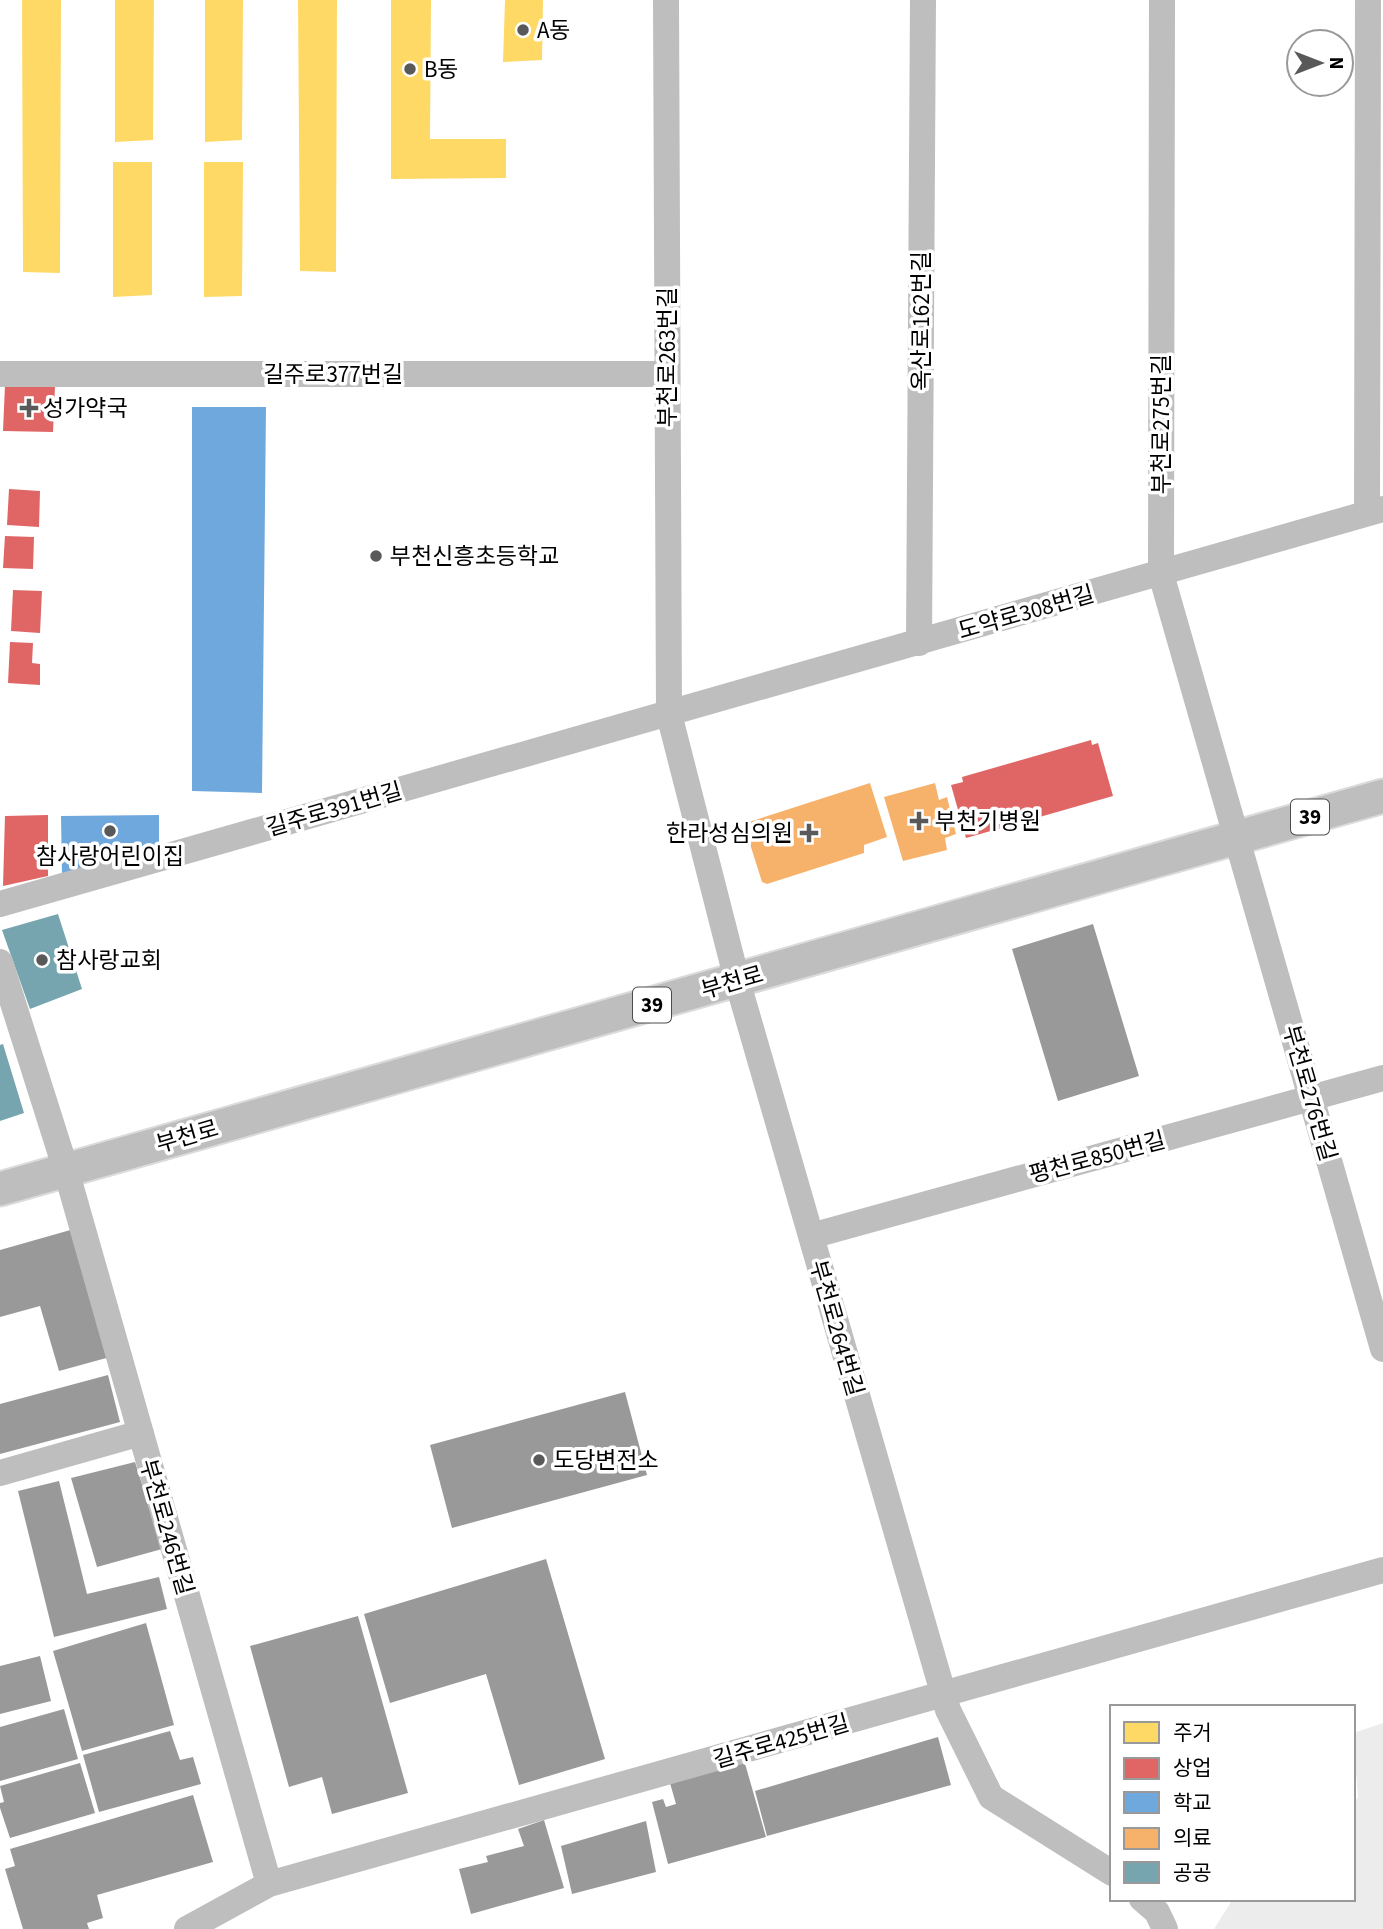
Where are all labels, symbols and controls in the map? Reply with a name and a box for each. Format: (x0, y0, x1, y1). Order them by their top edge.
place label: A동 (537, 14, 571, 47)
marker: A동 (515, 22, 531, 38)
north arrow (1285, 28, 1355, 98)
place label: B동 (424, 53, 459, 86)
text: N (1322, 57, 1349, 69)
marker: B동 (402, 61, 418, 77)
street label: 옥산로162번길 (905, 251, 938, 391)
street label: 부천로263번길 (651, 287, 684, 427)
street label: 부천로275번길 (1145, 354, 1178, 494)
street label: 길주로377번길 (263, 358, 403, 391)
place label: 성가약국 (43, 392, 128, 425)
marker: 성가약국 (21, 400, 37, 416)
place label: 부천신흥초등학교 (390, 540, 559, 573)
marker: 부천신흥초등학교 (368, 548, 384, 564)
street label: 도약로308번길 (954, 577, 1098, 648)
street label: 길주로391번길 (262, 774, 406, 845)
road number: 39 (1291, 800, 1329, 834)
place label: 부천기병원 (935, 805, 1041, 838)
marker: 부천기병원 (909, 811, 929, 831)
place label: 한라성심의원 (666, 817, 793, 850)
marker: 참사랑어린이집 (102, 823, 118, 839)
marker: 한라성심의원 (799, 823, 819, 843)
place label: 참사랑어린이집 (36, 840, 184, 873)
place label: 참사랑교회 (56, 944, 162, 977)
marker: 참사랑교회 (34, 952, 50, 968)
street label: 부천로 (697, 958, 767, 1007)
road number: 39 (633, 988, 671, 1023)
street label: 부천로276번길 (1274, 1021, 1345, 1165)
street label: 부천로 (152, 1112, 222, 1161)
street label: 평천로850번길 (1025, 1123, 1169, 1192)
street label: 부천로264번길 (801, 1256, 872, 1400)
place label: 도당변전소 (553, 1444, 659, 1477)
marker: 도당변전소 (531, 1452, 547, 1468)
street label: 부천로246번길 (131, 1455, 202, 1599)
legend (1110, 1705, 1355, 1901)
street label: 길주로425번길 (709, 1706, 853, 1777)
text: 주거 (1173, 1718, 1212, 1748)
text: 상업 (1173, 1753, 1212, 1783)
text: 학교 (1173, 1788, 1212, 1818)
text: 의료 (1173, 1823, 1212, 1853)
text: 공공 (1173, 1858, 1212, 1888)

